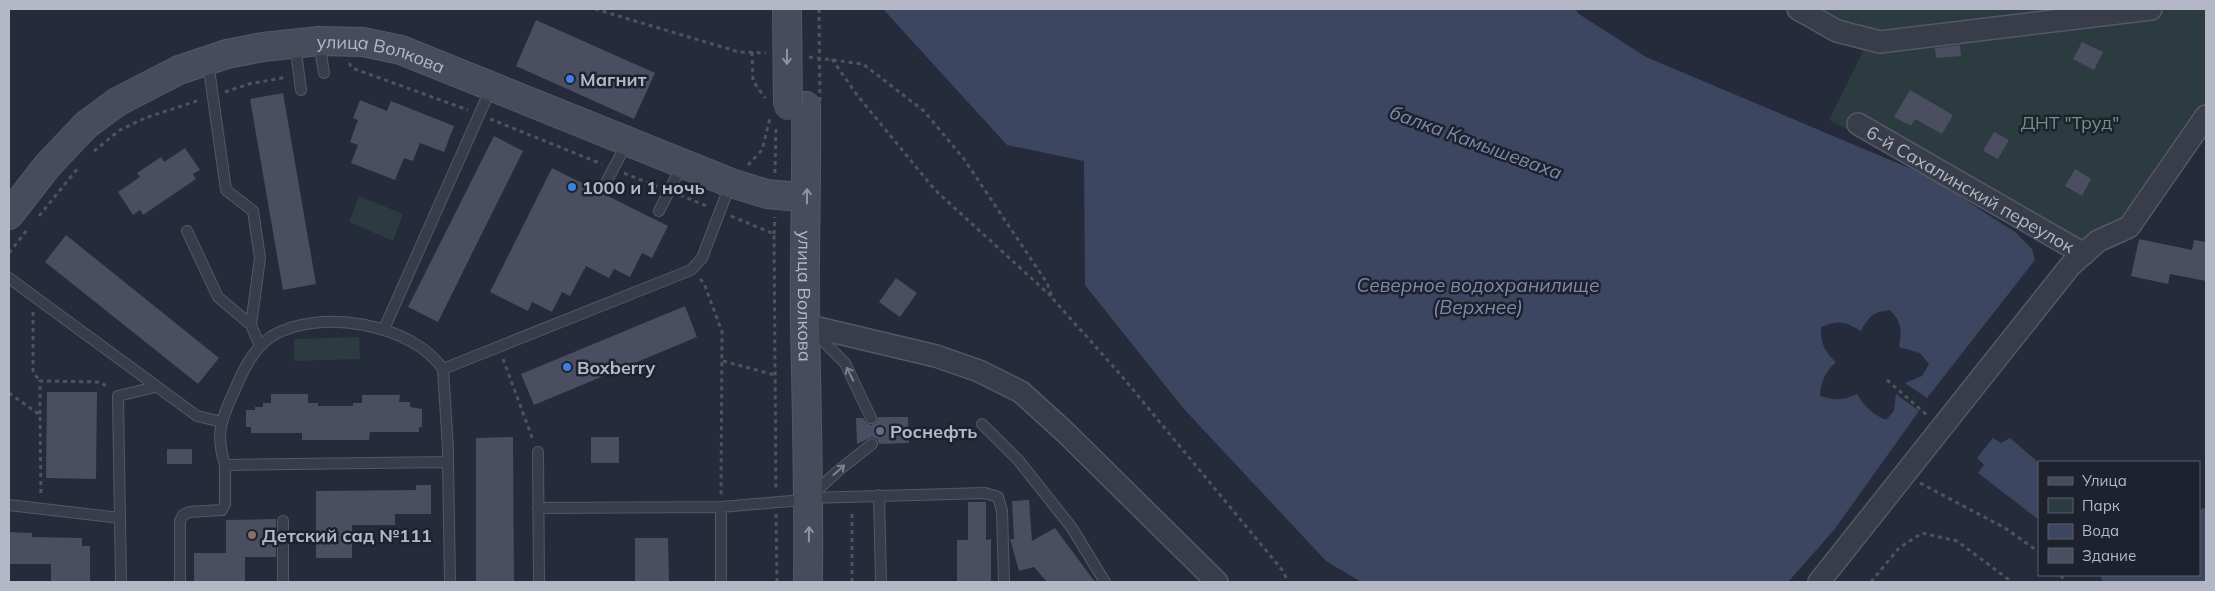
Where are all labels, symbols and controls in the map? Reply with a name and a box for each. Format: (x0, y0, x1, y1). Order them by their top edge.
street label: улица Волкова (316, 29, 448, 78)
one-way arrow (783, 49, 792, 65)
place label: Магнит (580, 68, 647, 91)
marker: Магнит (564, 73, 576, 85)
water label: балка Камышеваха (1387, 100, 1565, 184)
park label: ДНТ "Труд" (2021, 111, 2119, 134)
street label: 6-й Сахалинский переулок (1863, 120, 2079, 258)
place label: 1000 и 1 ночь (582, 176, 705, 199)
marker: 1000 и 1 ночь (566, 181, 578, 193)
one-way arrow (802, 188, 812, 204)
street label: улица Волкова (793, 230, 817, 362)
water label: Северное водохранилище (Верхнее) (1356, 273, 1600, 319)
place label: Boxberry (577, 356, 655, 379)
marker: Boxberry (561, 361, 573, 373)
one-way arrow (845, 366, 855, 381)
place label: Роснефть (890, 420, 977, 443)
marker: Роснефть (874, 425, 886, 437)
legend (2038, 461, 2200, 576)
one-way arrow (833, 464, 846, 475)
text: Улица (2081, 471, 2127, 490)
text: Парк (2082, 496, 2121, 515)
text: Вода (2082, 521, 2119, 540)
place label: Детский сад №111 (262, 524, 432, 547)
one-way arrow (804, 526, 814, 542)
marker: Детский сад №111 (246, 529, 258, 541)
text: Здание (2082, 546, 2136, 565)

